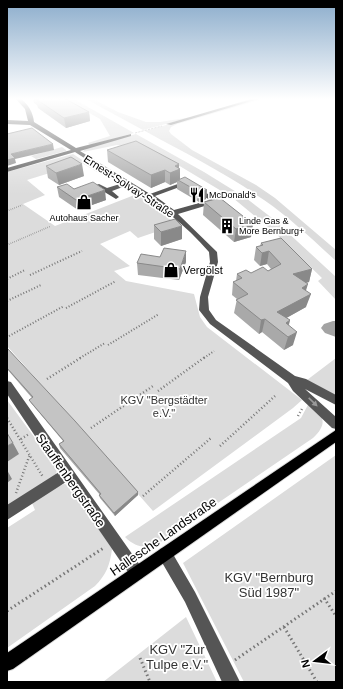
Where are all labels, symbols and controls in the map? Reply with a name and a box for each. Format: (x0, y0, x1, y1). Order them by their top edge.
street label: Ernest-Solvay-Straße (82, 152, 176, 220)
restaurant icon: McDonald's (188, 186, 206, 204)
place label: McDonald's (209, 190, 256, 200)
shop icon: Autohaus Sacher (75, 193, 93, 211)
place label: Autohaus Sacher (49, 213, 119, 223)
place label: Linde Gas & More Bernburg+ (239, 216, 304, 236)
building icon: Linde Gas & More Bernburg+ (218, 217, 236, 235)
shop icon: Vergölst (162, 261, 180, 279)
place label: Vergölst (183, 264, 223, 276)
park label: KGV "Bergstädter e.V." (120, 394, 208, 419)
one-way arrow (309, 397, 318, 406)
street label: Stauffenbergstraße (33, 430, 109, 530)
street label: Hallesche Landstraße (107, 494, 219, 579)
park label: KGV "Bernburg Süd 1987" (224, 570, 314, 600)
north arrow (295, 641, 335, 681)
park label: KGV "Zur Tulpe e.V." (146, 642, 208, 672)
text: N (299, 658, 312, 669)

